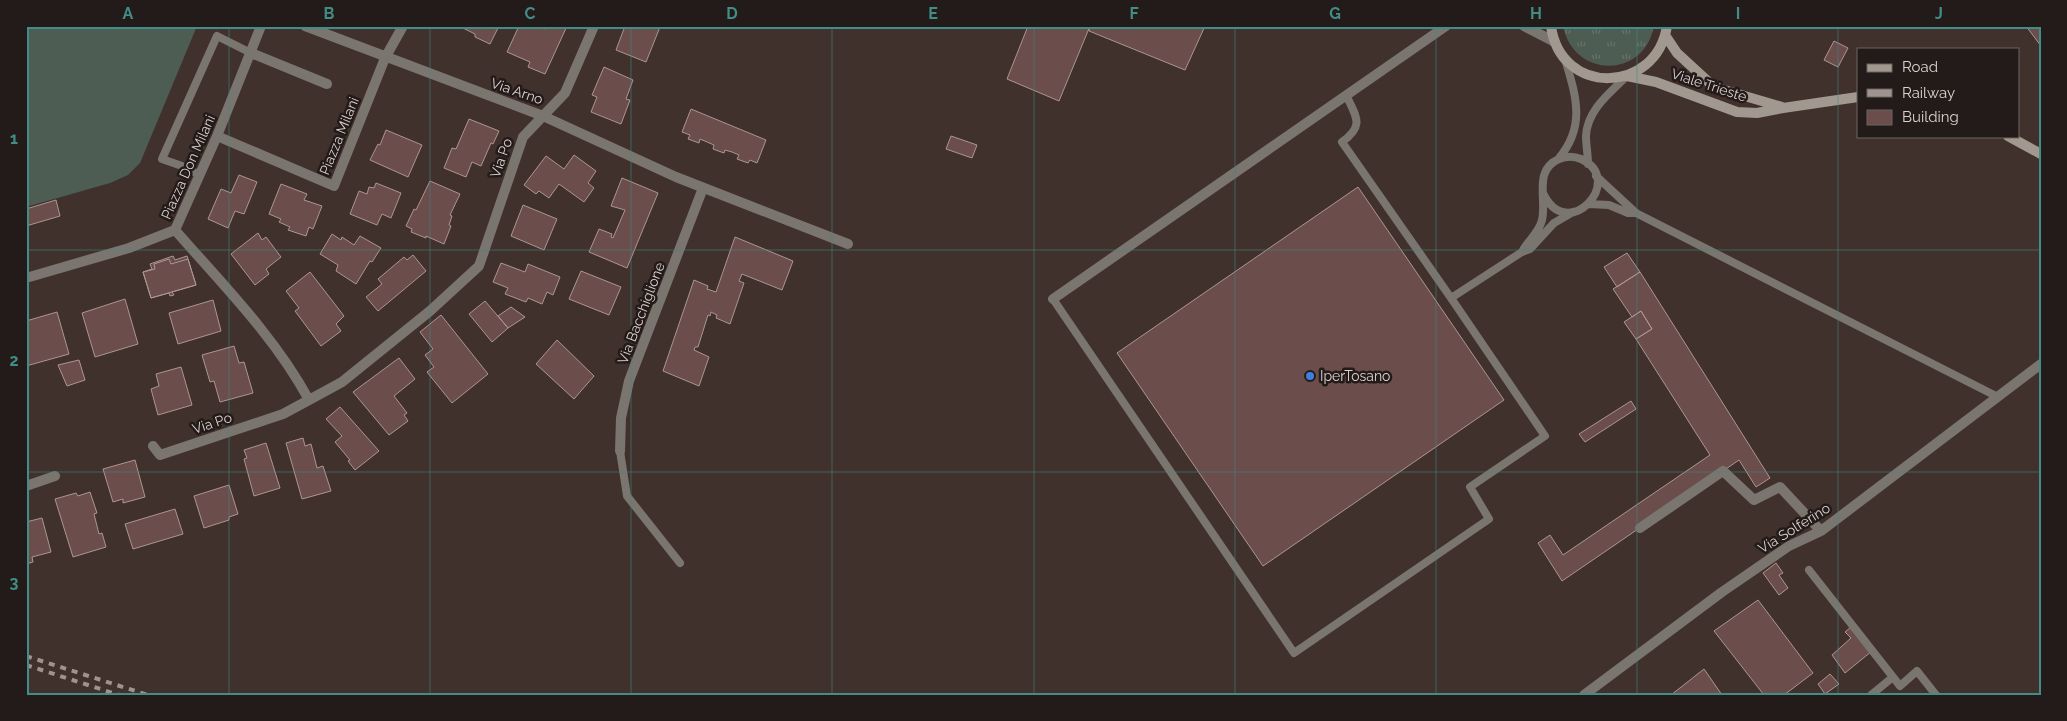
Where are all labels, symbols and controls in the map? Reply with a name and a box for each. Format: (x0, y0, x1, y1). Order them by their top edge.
text: A (123, 4, 134, 23)
text: B (324, 4, 335, 23)
text: C (525, 4, 536, 23)
text: D (726, 4, 738, 23)
text: E (928, 4, 938, 23)
text: F (1129, 4, 1139, 23)
text: G (1329, 4, 1341, 23)
text: H (1530, 4, 1542, 23)
text: I (1736, 4, 1740, 23)
text: J (1935, 4, 1943, 23)
legend (1857, 48, 2020, 138)
text: Road (1902, 58, 1938, 76)
street label: Viale Trieste (1669, 65, 1749, 105)
street label: Via Arno (489, 75, 545, 107)
text: Railway (1902, 84, 1955, 102)
street label: Piazza Milani (316, 95, 362, 177)
text: Building (1902, 108, 1959, 126)
street label: Piazza Don Milani (158, 112, 218, 222)
text: 1 (10, 129, 18, 148)
street label: Via Po (487, 136, 515, 180)
street label: Via Bacchiglione (614, 260, 668, 366)
text: 2 (9, 351, 19, 370)
place label: IperTosano (1320, 368, 1390, 384)
marker: IperTosano (1304, 370, 1316, 382)
street label: Via Po (190, 409, 234, 437)
street label: Via Solferino (1755, 500, 1833, 556)
text: 3 (10, 573, 19, 592)

